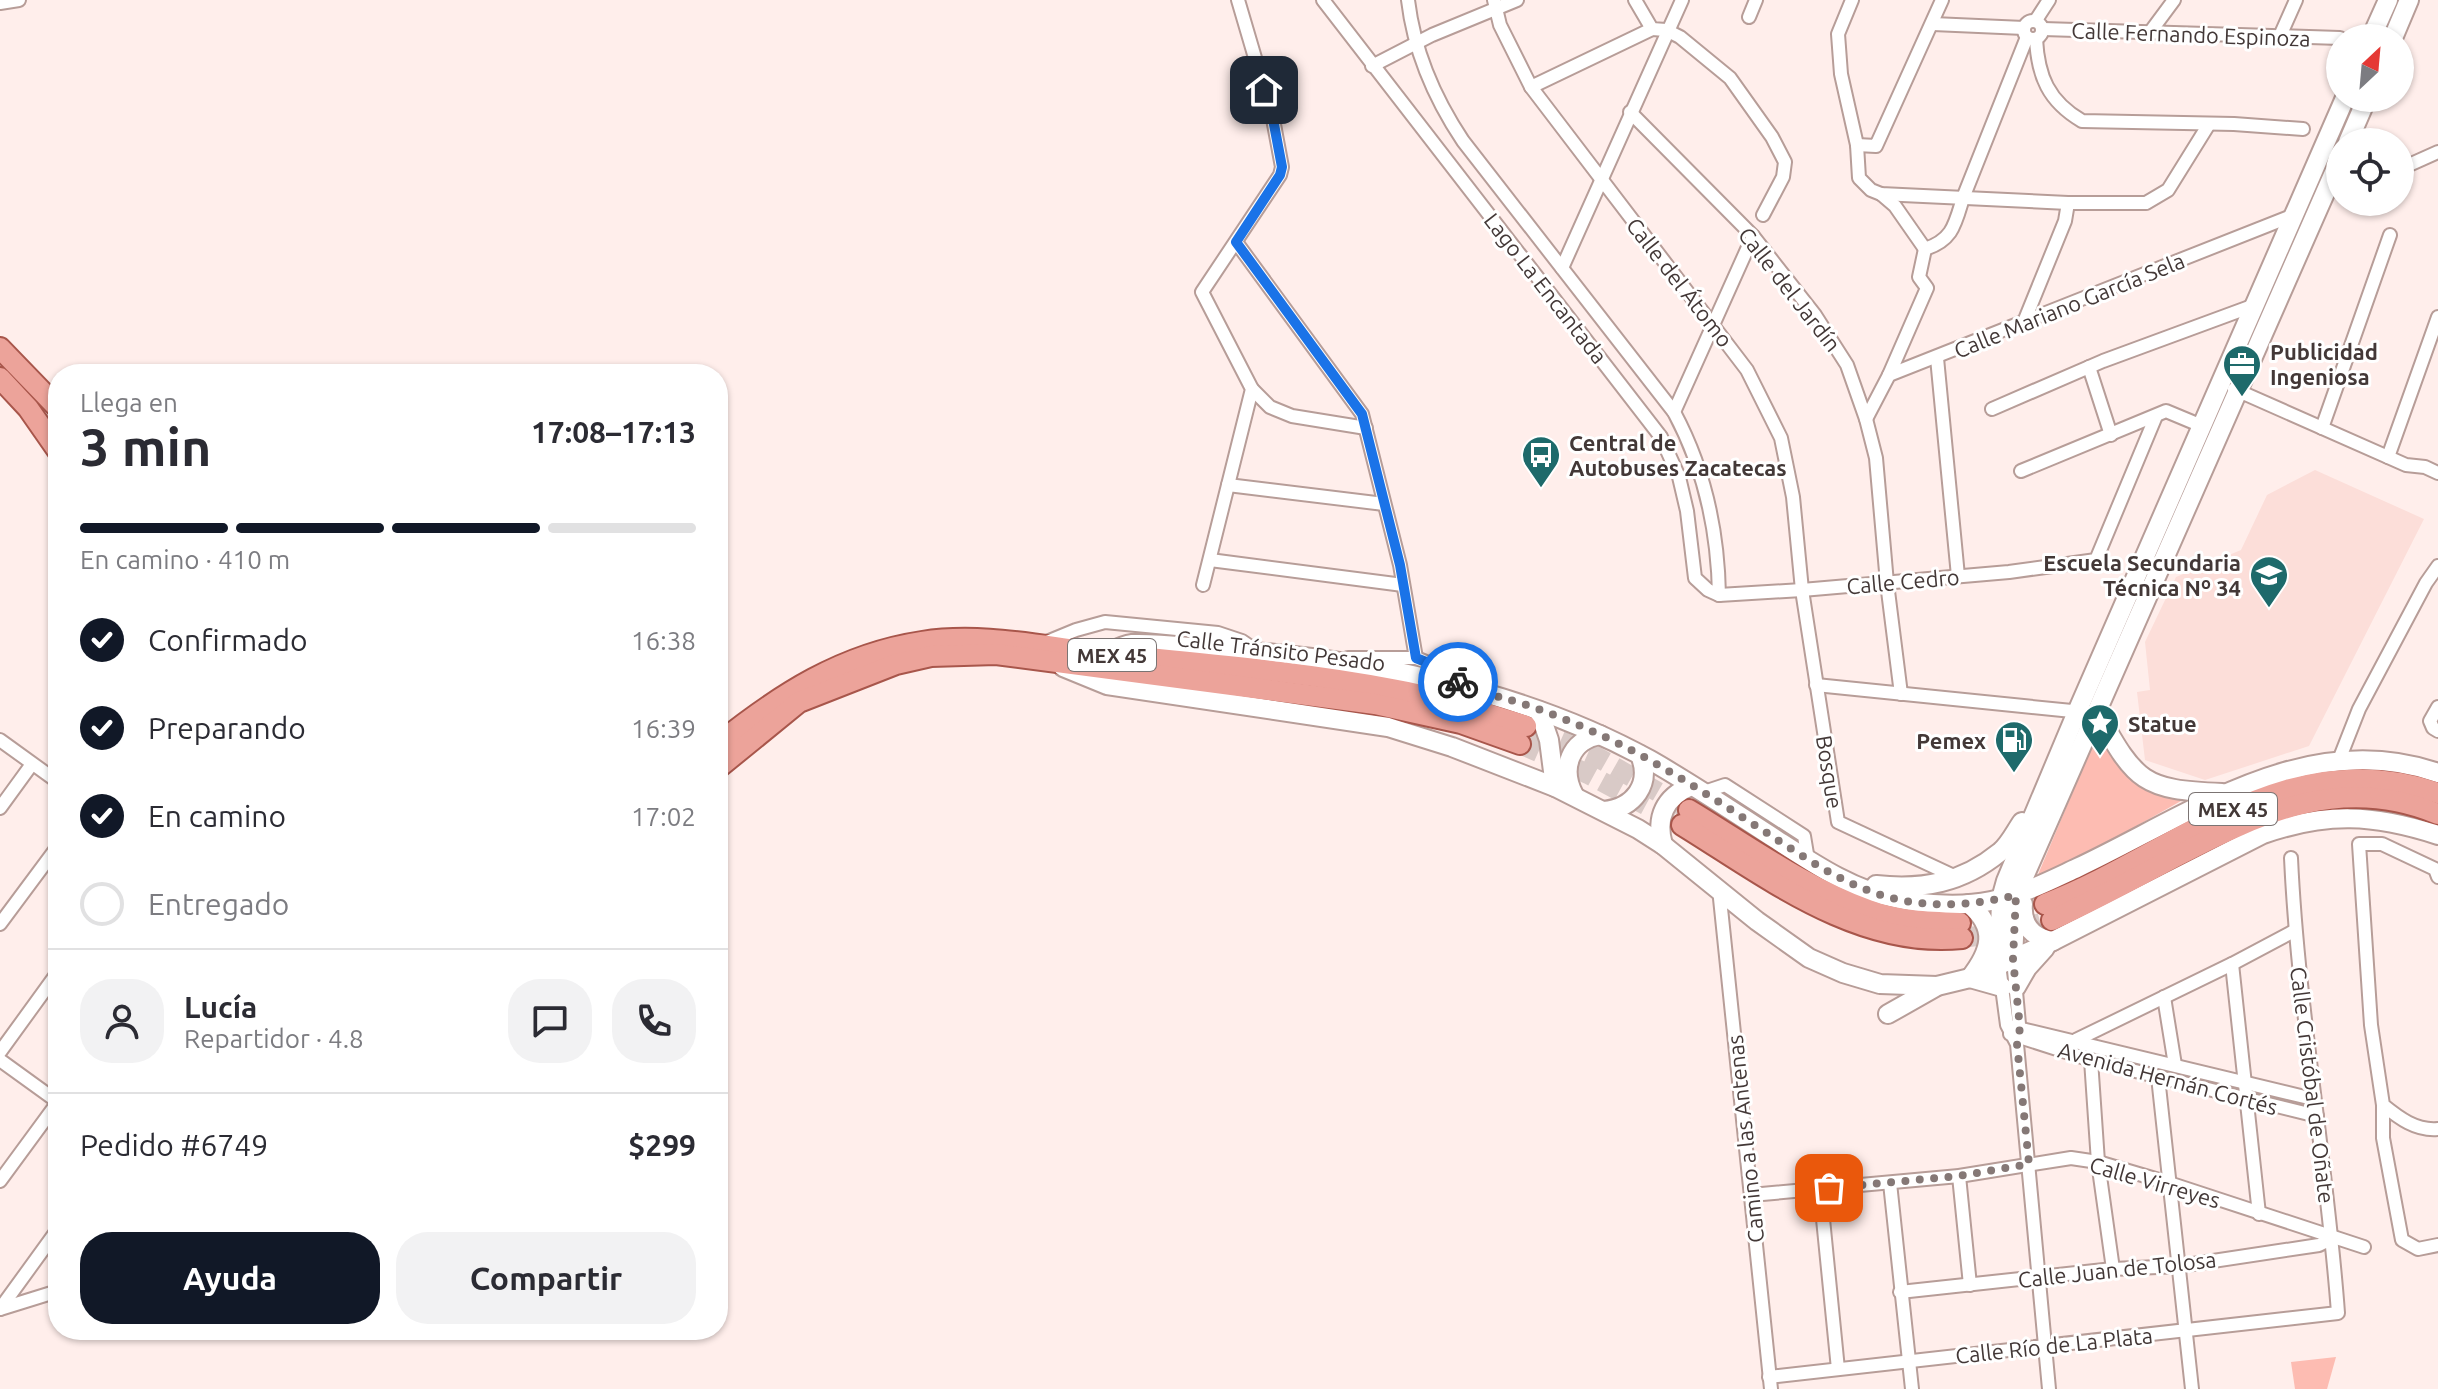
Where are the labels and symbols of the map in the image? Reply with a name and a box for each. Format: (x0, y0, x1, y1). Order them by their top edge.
street label: Calle Fernando Espinoza (2071, 17, 2311, 51)
north arrow (2326, 24, 2414, 112)
pin (1230, 56, 1298, 124)
street label: Lago La Encantada (1480, 208, 1612, 368)
street label: Calle del Átomo (1622, 212, 1739, 352)
street label: Calle del Jardín (1734, 222, 1846, 356)
street label: Calle Mariano García Sela (1950, 247, 2188, 363)
place label: Publicidad Ingeniosa (2270, 339, 2378, 389)
office icon: Publicidad Ingeniosa (2221, 343, 2263, 398)
place label: Central de Autobuses Zacatecas (1569, 430, 1787, 480)
bus stop icon: Central de Autobuses Zacatecas (1520, 434, 1562, 489)
place label: Escuela Secundaria Técnica Nº 34 (2043, 550, 2241, 600)
school or university icon: Escuela Secundaria Técnica Nº 34 (2248, 554, 2290, 609)
street label: Calle Cedro (1846, 564, 1960, 598)
street label: Calle Tránsito Pesado (1175, 625, 1387, 675)
road number: MEX 45 (1068, 639, 1156, 671)
courier (1418, 642, 1498, 722)
place icon: Statue (2079, 702, 2121, 757)
place label: Statue (2128, 711, 2197, 736)
fuel station icon: Pemex (1993, 719, 2035, 774)
place label: Pemex (1916, 728, 1986, 753)
street label: Bosque (1812, 734, 1848, 810)
road number: MEX 45 (2189, 793, 2277, 825)
street label: Calle Cristóbal de Oñate (2286, 965, 2340, 1205)
street label: Camino a las Antenas (1722, 1034, 1768, 1244)
street label: Avenida Hernán Cortés (2056, 1037, 2280, 1119)
street label: Calle Virreyes (2087, 1151, 2223, 1213)
pin (1795, 1154, 1863, 1222)
street label: Calle Juan de Tolosa (2017, 1246, 2217, 1292)
street label: Calle Río de La Plata (1954, 1322, 2154, 1368)

